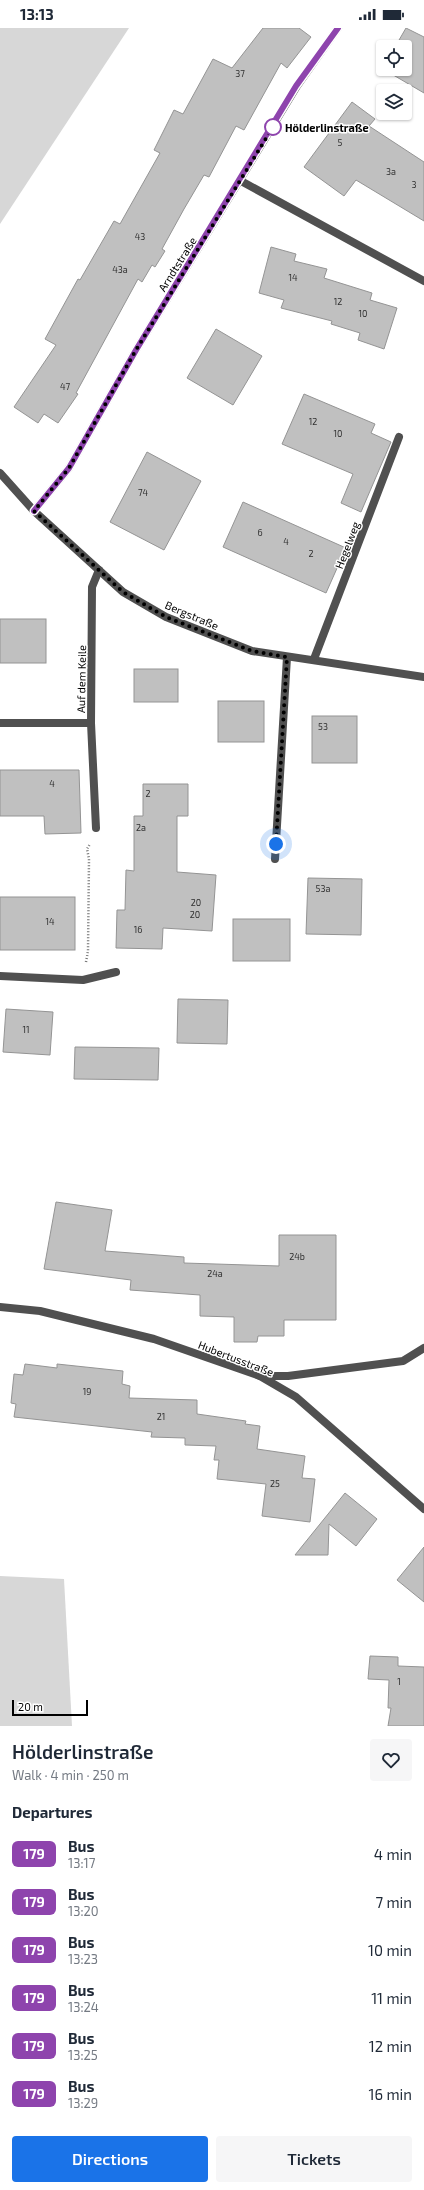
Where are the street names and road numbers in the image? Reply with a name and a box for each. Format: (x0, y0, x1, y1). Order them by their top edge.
street label: Arndtstraße (155, 234, 199, 294)
street label: Hegelweg (332, 520, 362, 570)
street label: Bergstraße (163, 598, 221, 632)
street label: Auf dem Keile (74, 645, 88, 713)
street label: Hubertusstraße (196, 1338, 276, 1378)

